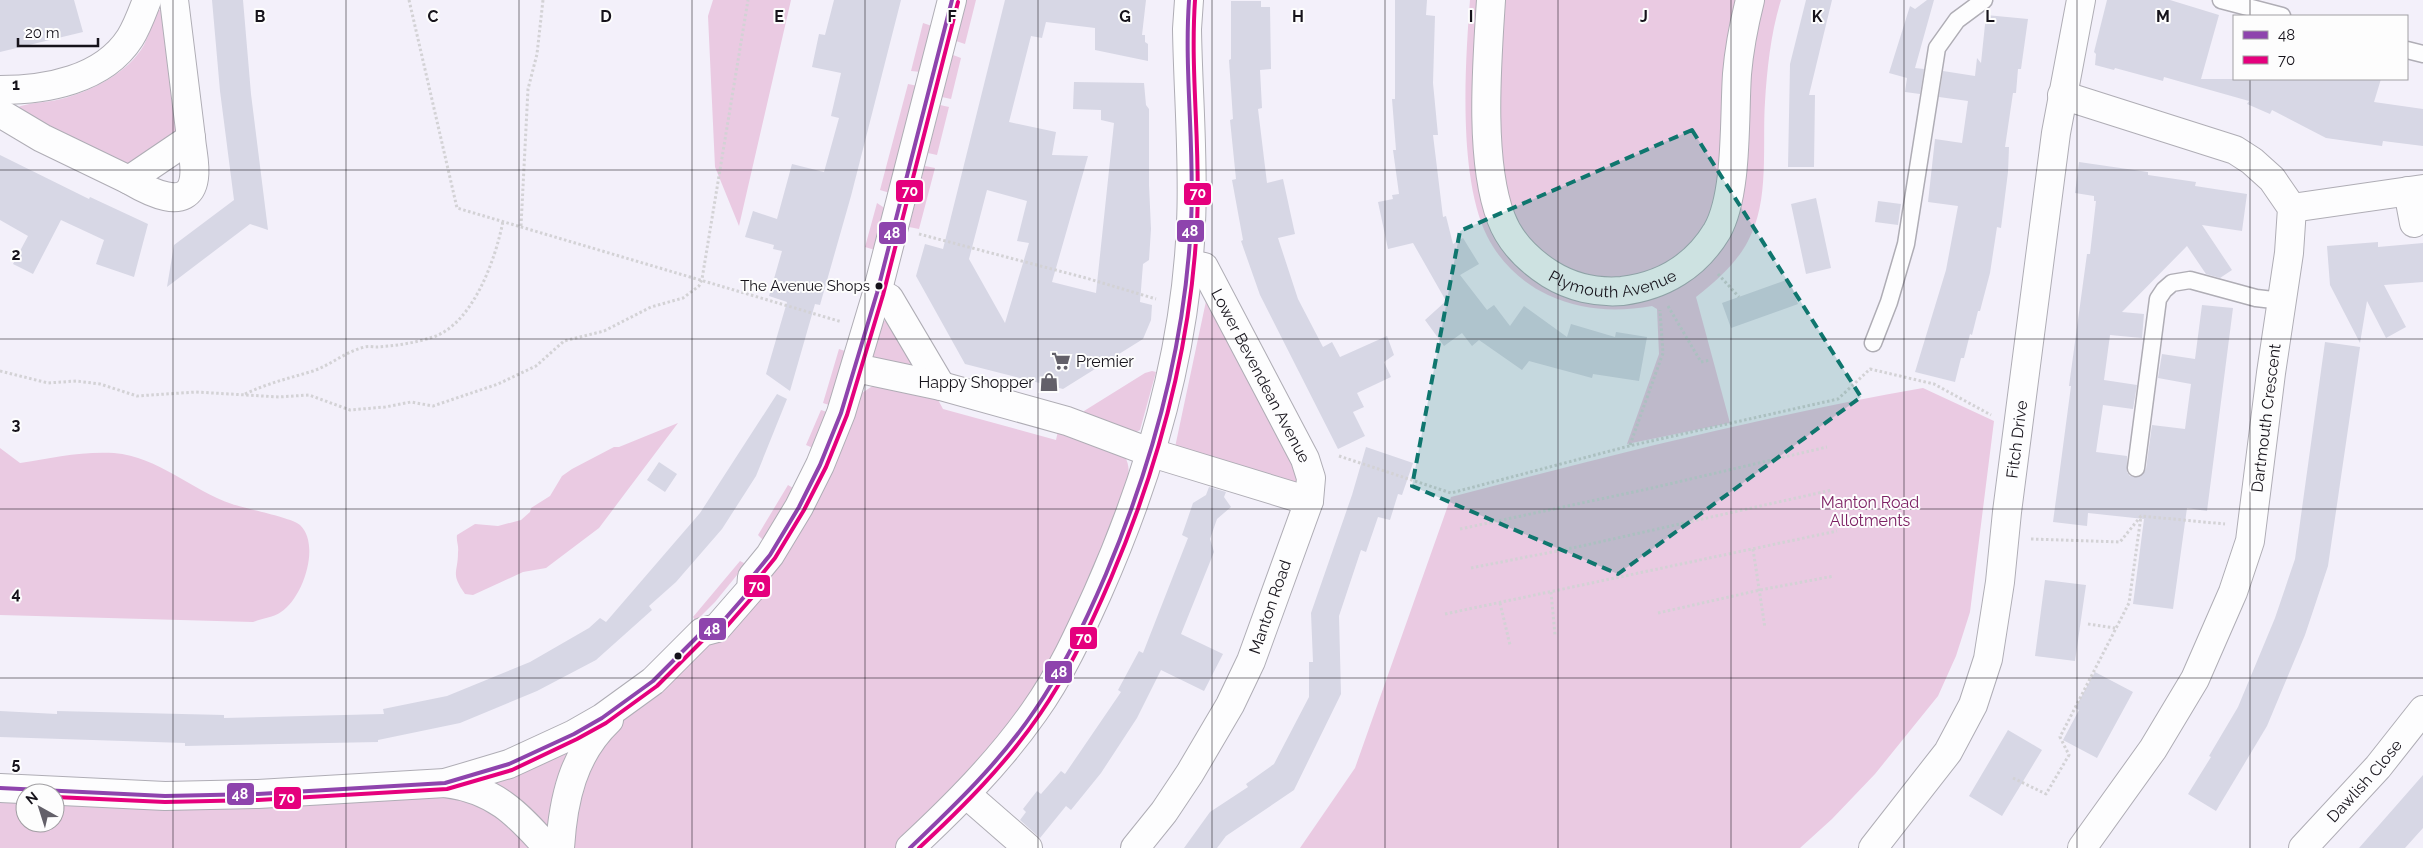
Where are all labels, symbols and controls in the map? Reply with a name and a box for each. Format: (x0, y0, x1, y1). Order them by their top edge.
text: B (255, 7, 266, 26)
text: C (428, 7, 439, 26)
text: D (600, 7, 612, 26)
text: E (774, 7, 784, 26)
text: F (947, 7, 957, 26)
text: G (1119, 7, 1131, 26)
text: H (1292, 7, 1304, 26)
text: I (1469, 7, 1473, 26)
text: J (1640, 7, 1648, 26)
text: K (1812, 7, 1823, 26)
text: L (1985, 7, 1995, 26)
text: M (2156, 7, 2170, 26)
scale bar (18, 15, 98, 47)
legend (2233, 15, 2408, 80)
text: 20 m (25, 24, 60, 42)
text: 48 (2278, 26, 2295, 44)
text: 70 (2278, 51, 2295, 69)
text: 1 (12, 75, 20, 94)
line badge: 70 (895, 179, 924, 203)
line badge: 70 (1183, 182, 1212, 206)
text: 70 (902, 183, 918, 199)
text: 70 (1190, 185, 1206, 201)
line badge: 48 (1176, 219, 1205, 243)
line badge: 48 (878, 221, 907, 245)
text: 48 (1182, 223, 1198, 239)
text: 48 (884, 225, 900, 241)
text: 2 (11, 245, 21, 264)
street label: Plymouth Avenue (1547, 260, 1679, 280)
text: Plymouth Avenue (1545, 265, 1679, 301)
place label: The Avenue Shops (740, 277, 870, 295)
marker: The Avenue Shops (874, 281, 884, 291)
street label: Lower Bevendean Avenue (1208, 285, 1315, 466)
street label: Dartmouth Crescent (2247, 342, 2285, 493)
supermarket icon: Premier (1050, 350, 1072, 372)
place label: Premier (1076, 352, 1134, 371)
shop icon: Happy Shopper (1038, 371, 1060, 393)
place label: Happy Shopper (918, 373, 1034, 392)
street label: Fitch Drive (2002, 399, 2031, 480)
text: 3 (12, 415, 21, 434)
park label: Manton Road Allotments (1821, 493, 1919, 530)
street label: Manton Road (1245, 557, 1295, 657)
line badge: 70 (743, 574, 771, 598)
text: 70 (749, 578, 765, 594)
text: 4 (11, 584, 21, 603)
line badge: 48 (698, 617, 727, 641)
text: 48 (704, 621, 720, 637)
line badge: 70 (1069, 626, 1098, 650)
text: 70 (1076, 630, 1092, 646)
unlabelled marker (673, 651, 683, 661)
line badge: 48 (1044, 660, 1073, 684)
text: 48 (1051, 664, 1067, 680)
street label: Dawlish Close (2323, 736, 2406, 826)
text: 5 (12, 754, 21, 773)
line badge: 48 (226, 782, 255, 806)
north arrow (15, 783, 65, 833)
text: 48 (232, 786, 248, 802)
line badge: 70 (273, 786, 302, 810)
text: N (23, 788, 41, 807)
text: 70 (279, 790, 295, 806)

